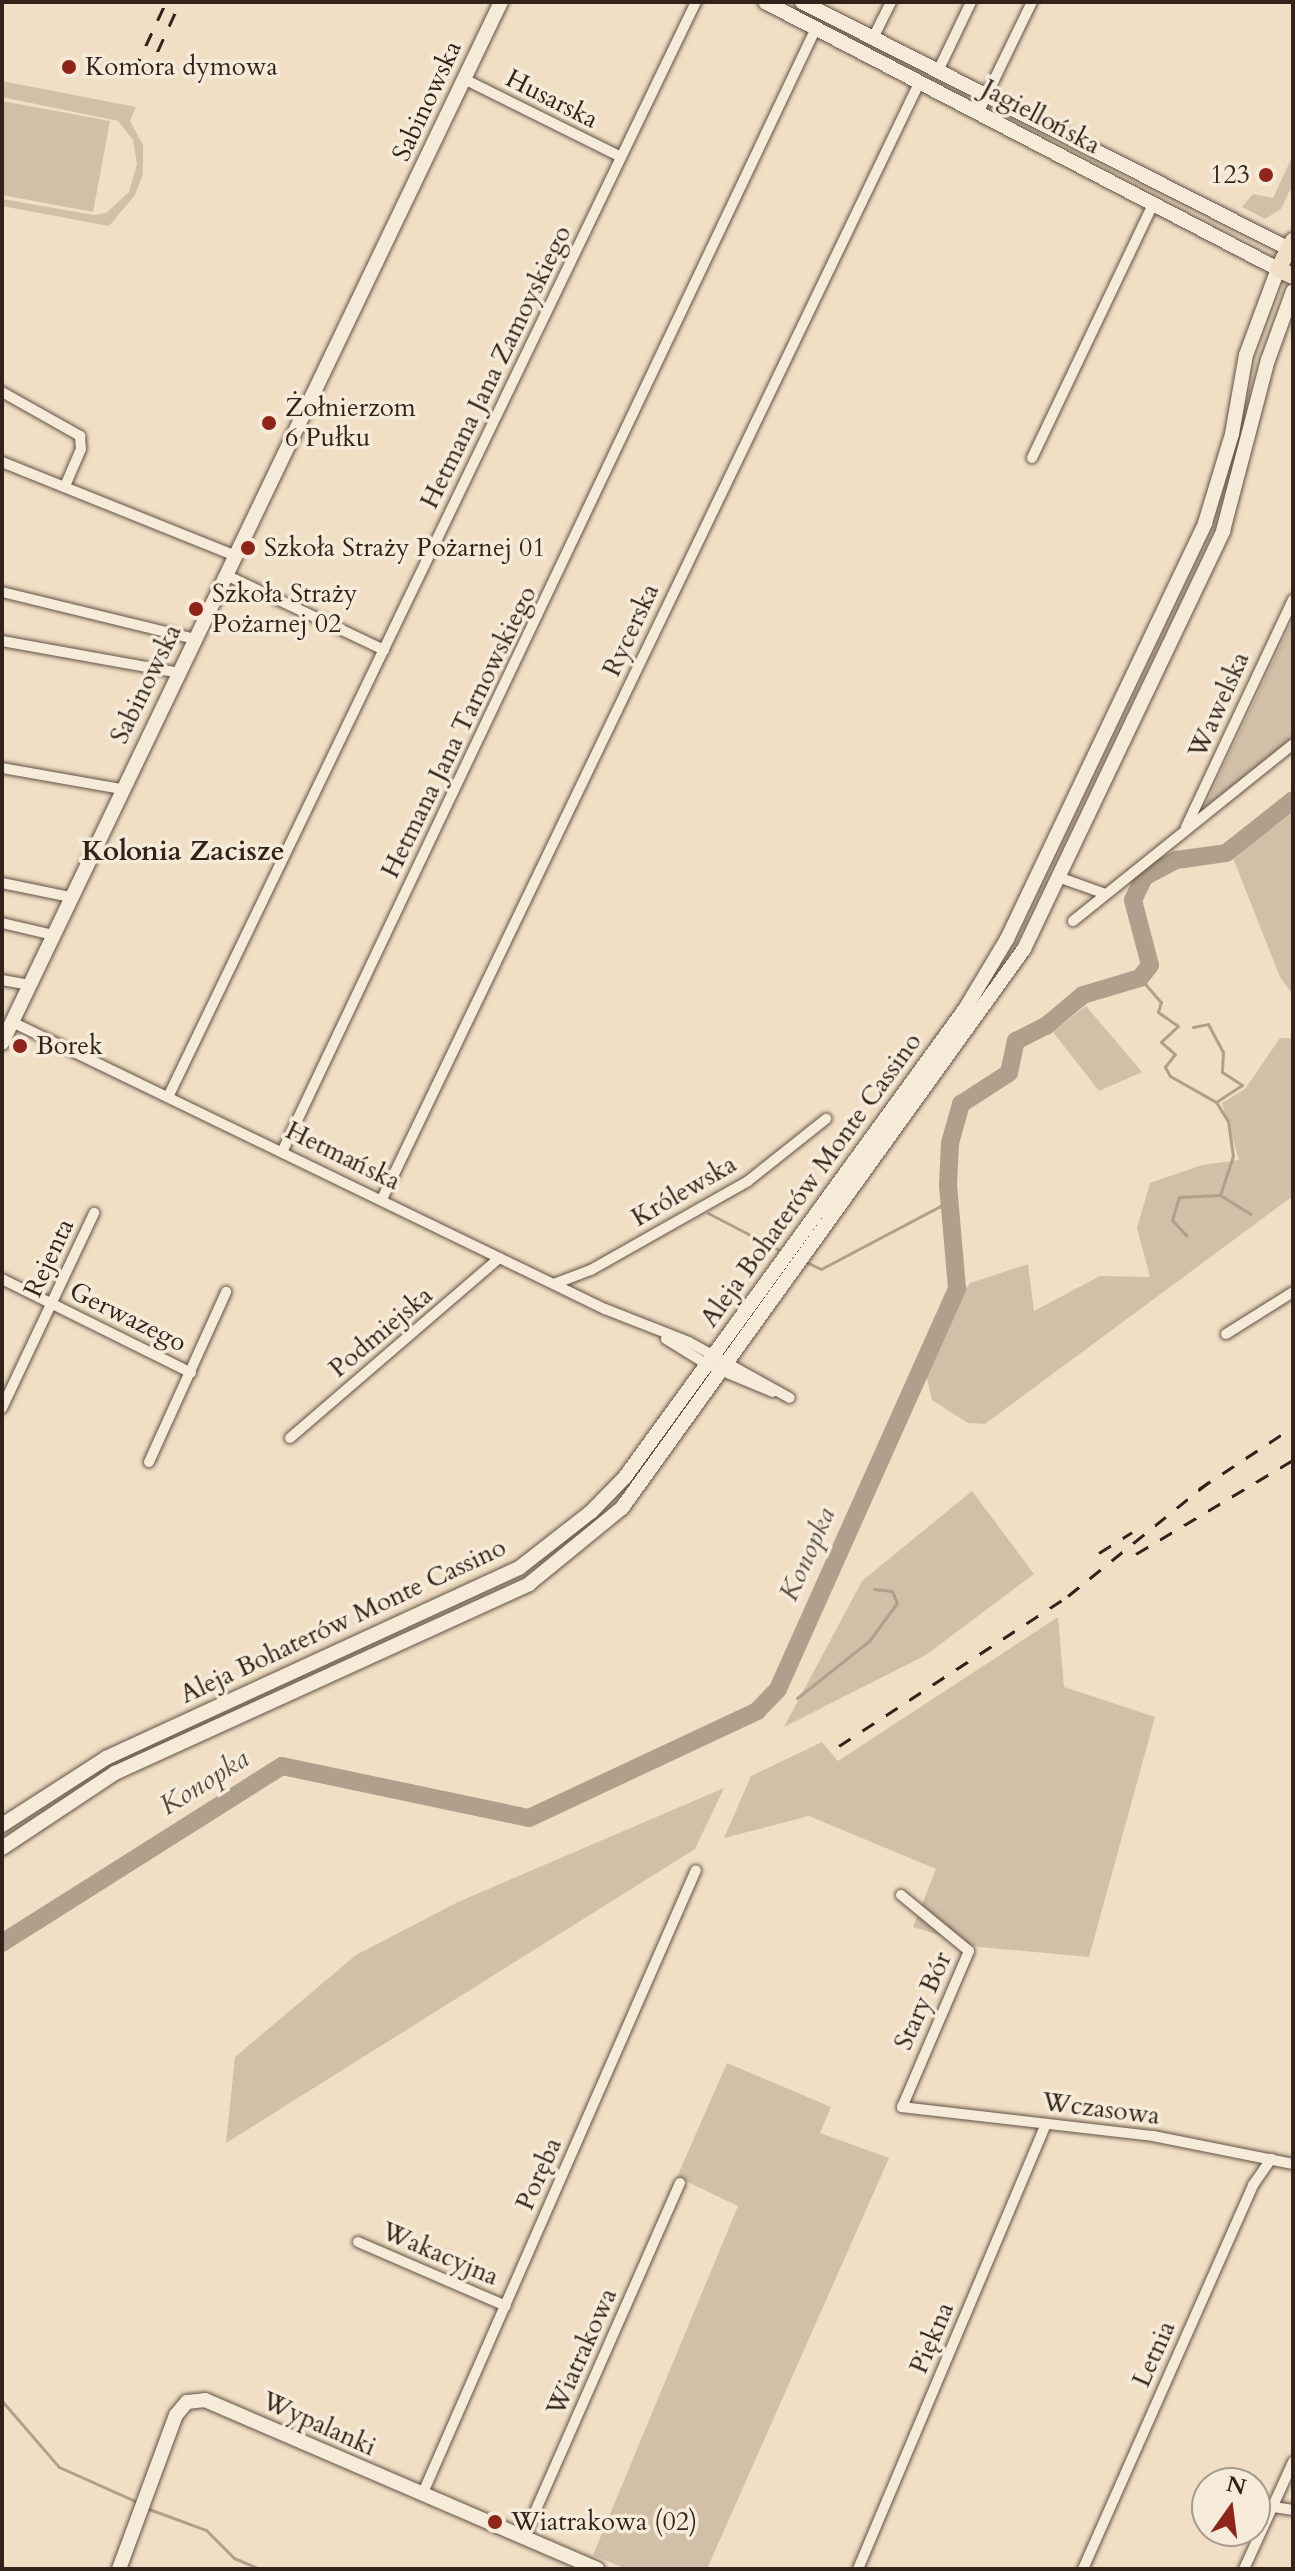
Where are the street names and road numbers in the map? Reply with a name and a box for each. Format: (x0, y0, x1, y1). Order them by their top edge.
street label: Sabinowska (386, 36, 468, 166)
street label: Husarska (501, 63, 603, 135)
street label: Jagiellońska (976, 73, 1106, 161)
street label: Hetmana Jana Zamoyskiego (414, 220, 578, 514)
street label: Rycerska (596, 579, 666, 681)
street label: Hetmana Jana Tarnowskiego (375, 581, 543, 883)
street label: Sabinowska (104, 619, 188, 749)
street label: Wawelska (1182, 647, 1256, 763)
street label: Aleja Bohaterów Monte Cassino (694, 1027, 928, 1333)
street label: Hetmańska (281, 1115, 405, 1197)
street label: Królewska (626, 1148, 742, 1234)
street label: Rejenta (17, 1214, 81, 1302)
street label: Gerwazego (65, 1275, 191, 1359)
street label: Podmiejska (323, 1280, 439, 1384)
street label: Aleja Bohaterów Monte Cassino (175, 1532, 511, 1710)
street label: Stary Bór (888, 1947, 958, 2055)
street label: Wczasowa (1040, 2086, 1162, 2132)
street label: Poręba (509, 2133, 569, 2215)
street label: Wakacyjna (377, 2215, 503, 2293)
street label: Wiatrakowa (540, 2283, 624, 2421)
street label: Piękna (903, 2298, 961, 2378)
street label: Letnia (1126, 2316, 1182, 2392)
street label: Wypalanki (257, 2385, 381, 2463)

